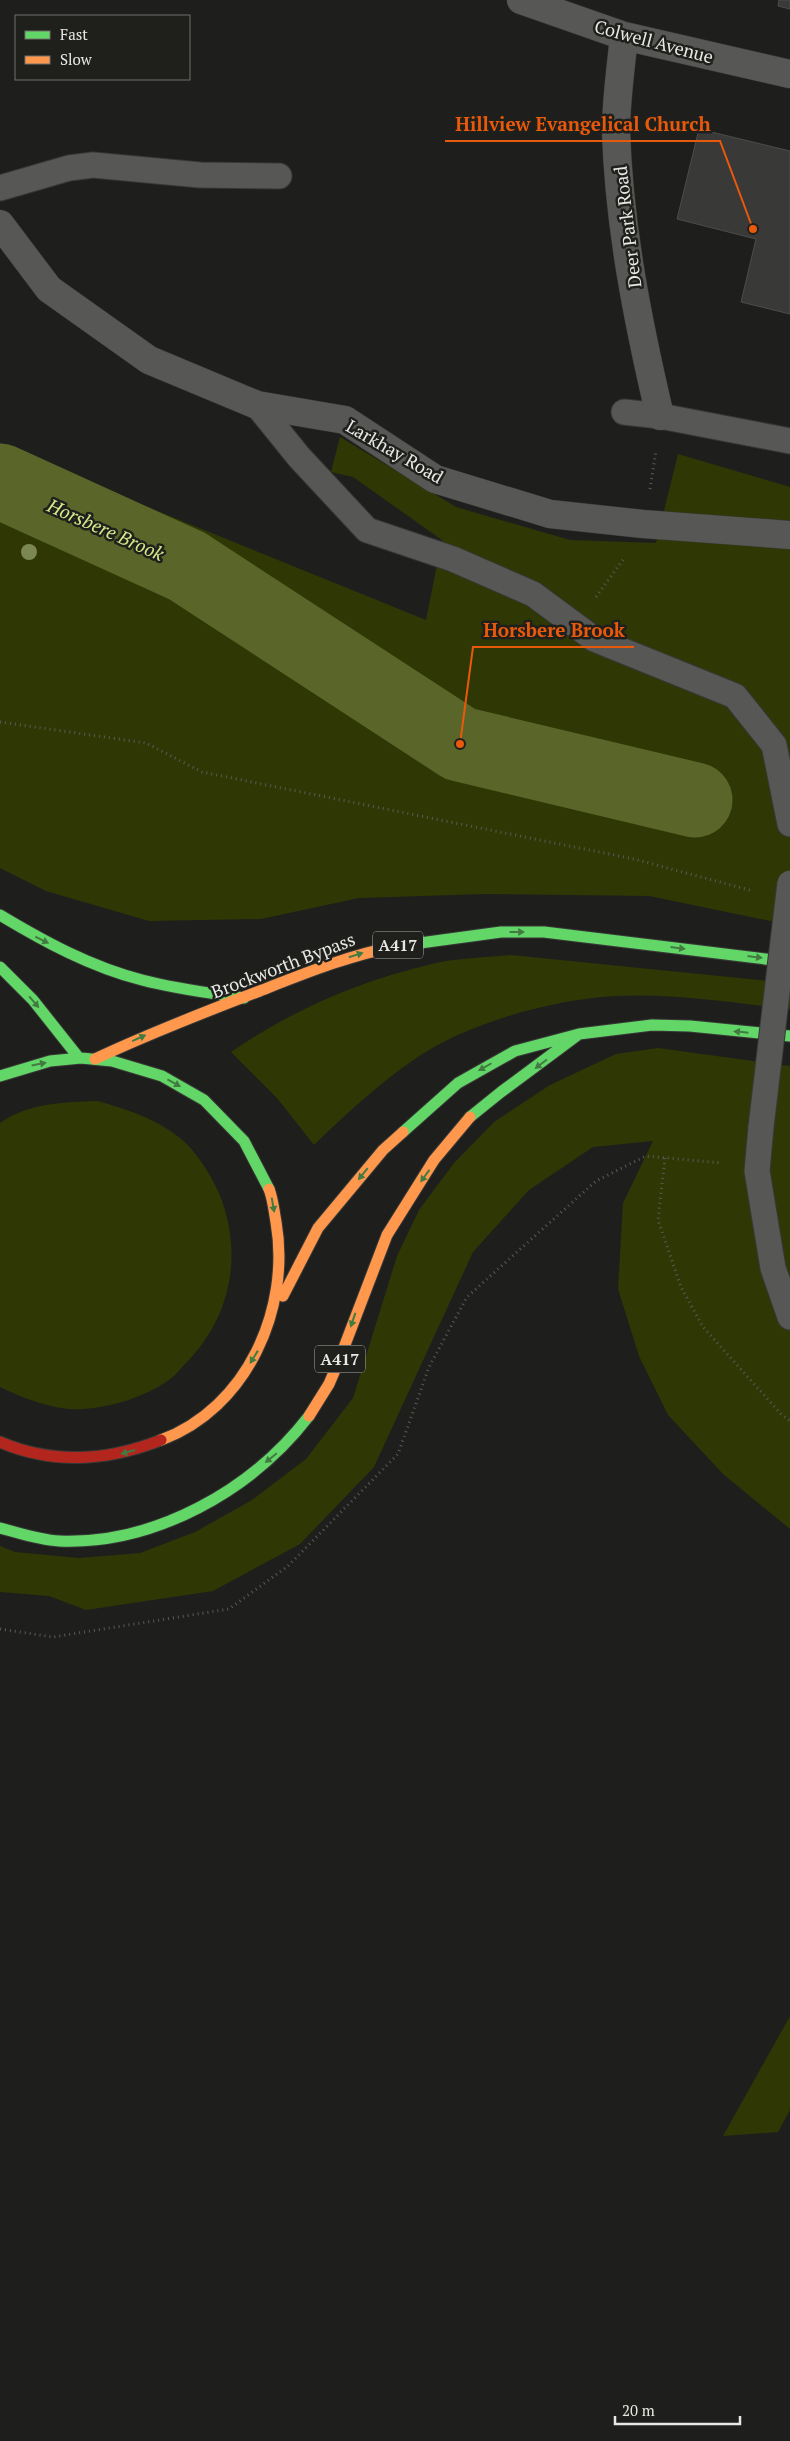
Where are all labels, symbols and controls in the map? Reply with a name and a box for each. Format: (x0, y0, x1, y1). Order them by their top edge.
street label: Colwell Avenue (592, 14, 716, 68)
legend (15, 15, 190, 80)
text: Fast (60, 24, 88, 44)
text: Slow (60, 49, 93, 69)
callout: Hillview Evangelical Church (445, 107, 720, 141)
text: Hillview Evangelical Church (455, 111, 711, 136)
street label: Deer Park Road (608, 165, 646, 289)
street label: Larkhay Road (342, 413, 448, 489)
water label: Horsbere Brook (43, 492, 169, 566)
callout: Horsbere Brook (473, 613, 634, 647)
text: Horsbere Brook (483, 617, 626, 642)
street label: Brockworth Bypass (208, 927, 358, 1003)
one-way arrow (509, 928, 525, 936)
road number: A417 (373, 932, 423, 958)
one-way arrow (35, 936, 49, 944)
one-way arrow (671, 944, 687, 952)
one-way arrow (349, 951, 364, 959)
one-way arrow (748, 953, 764, 961)
one-way arrow (28, 996, 40, 1008)
one-way arrow (733, 1028, 749, 1036)
one-way arrow (132, 1034, 146, 1042)
one-way arrow (535, 1058, 548, 1069)
one-way arrow (31, 1059, 47, 1067)
one-way arrow (478, 1063, 491, 1072)
one-way arrow (167, 1079, 182, 1087)
one-way arrow (358, 1168, 369, 1180)
one-way arrow (420, 1169, 430, 1183)
one-way arrow (270, 1198, 278, 1214)
one-way arrow (348, 1313, 356, 1328)
road number: A417 (315, 1346, 365, 1372)
one-way arrow (250, 1351, 259, 1364)
one-way arrow (121, 1448, 136, 1456)
one-way arrow (264, 1452, 277, 1463)
scale bar (615, 2394, 740, 2426)
text: 20 m (622, 2400, 655, 2420)

